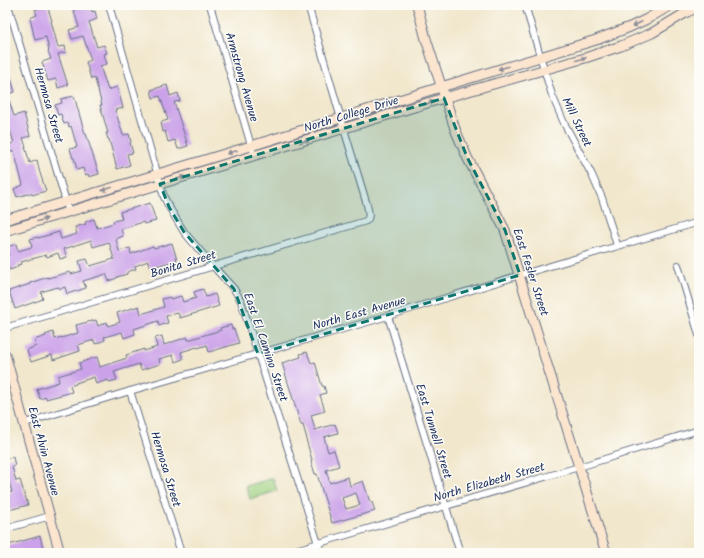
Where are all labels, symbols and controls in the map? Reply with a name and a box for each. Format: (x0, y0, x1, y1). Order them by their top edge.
one-way arrow (632, 21, 643, 27)
street label: Armstrong Avenue (220, 30, 264, 125)
one-way arrow (575, 56, 587, 62)
street label: Hermosa Street (29, 65, 69, 146)
one-way arrow (497, 65, 509, 71)
street label: North College Drive (301, 91, 401, 138)
street label: Mill Street (556, 94, 597, 151)
one-way arrow (423, 100, 435, 106)
one-way arrow (299, 138, 311, 144)
one-way arrow (225, 149, 237, 155)
one-way arrow (174, 175, 186, 181)
one-way arrow (101, 186, 113, 192)
one-way arrow (37, 217, 49, 223)
street label: East Fesler Street (507, 226, 554, 319)
street label: Bonita Street (148, 245, 219, 283)
street label: East El Camino Street (238, 290, 293, 405)
street label: North East Avenue (310, 291, 408, 336)
street label: East Tunnell Street (410, 381, 457, 481)
street label: East Alvin Avenue (22, 404, 65, 499)
street label: Hermosa Street (145, 429, 186, 510)
street label: North Elizabeth Street (431, 457, 547, 507)

